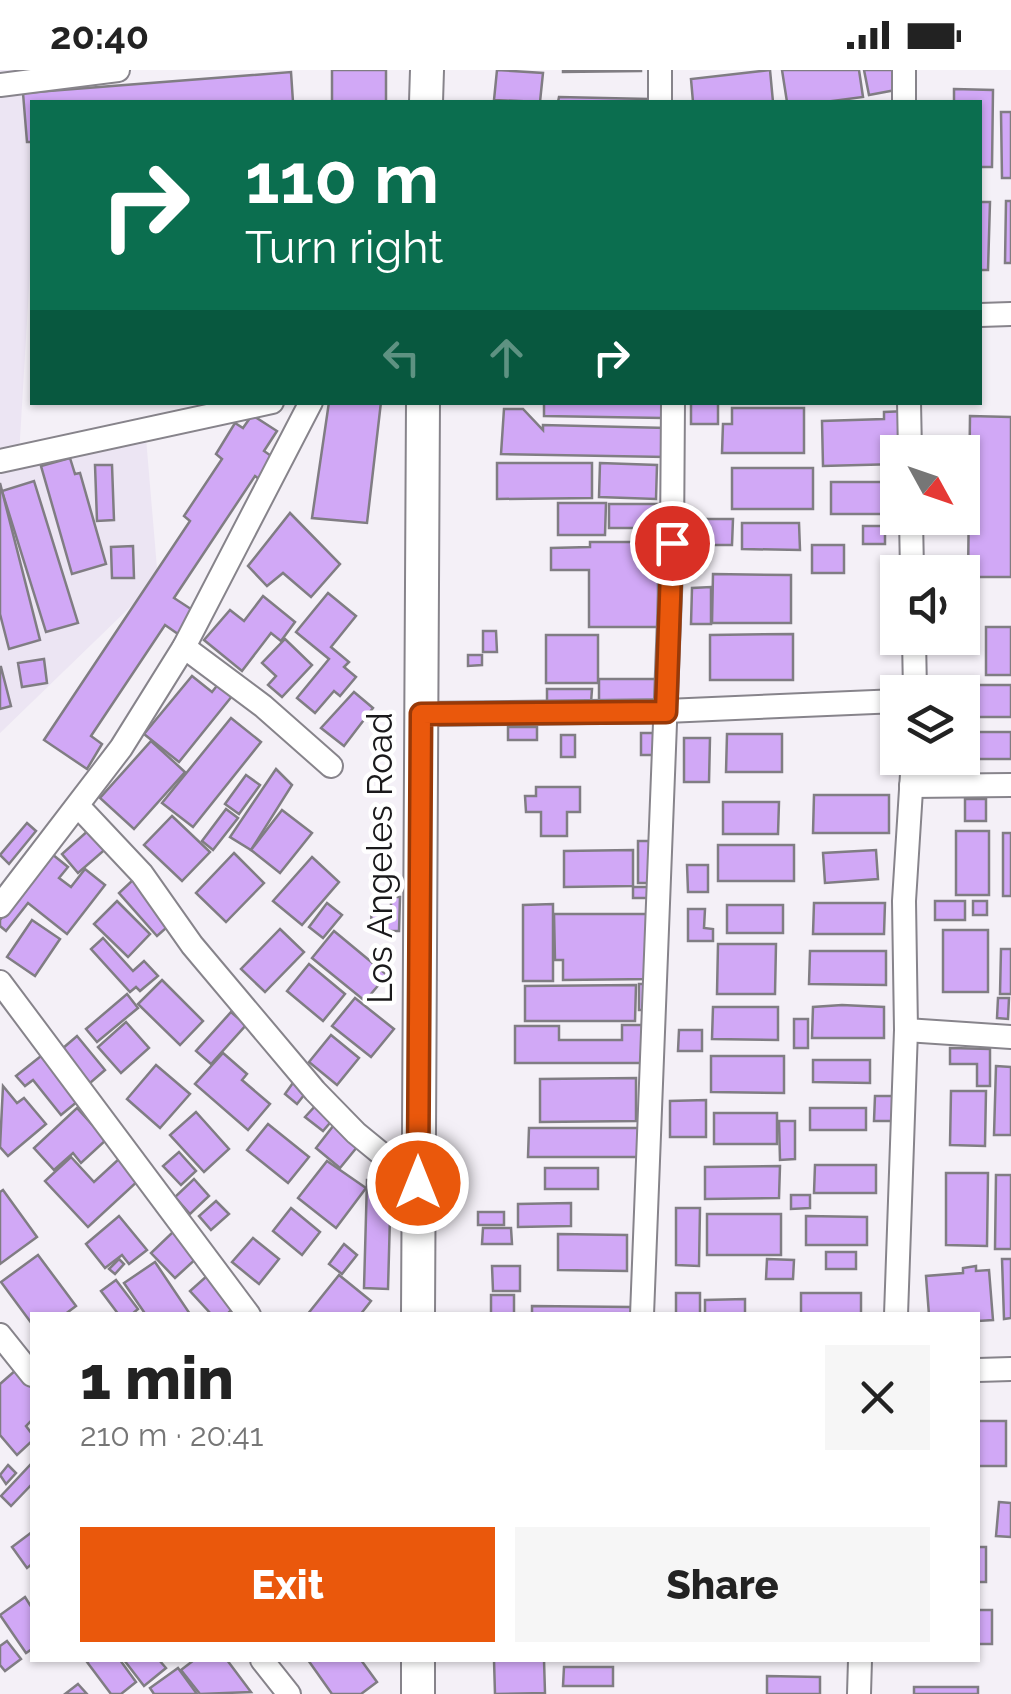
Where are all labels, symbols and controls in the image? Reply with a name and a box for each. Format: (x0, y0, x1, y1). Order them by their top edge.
text: 20:40 (50, 13, 149, 58)
text: 110 m (245, 137, 439, 219)
icon: right (80, 140, 210, 270)
text: Turn right (245, 221, 443, 274)
icon: left (374, 330, 429, 385)
icon: ahead (479, 330, 534, 385)
icon: right (584, 330, 639, 385)
north arrow (880, 435, 980, 535)
map controls (880, 435, 980, 775)
pin (630, 501, 715, 586)
icon: arrive (645, 516, 700, 571)
button: sound (880, 555, 980, 655)
button: layers (880, 675, 980, 775)
street label: Los Angeles Road (359, 712, 400, 1004)
position arrow (366, 1131, 470, 1235)
text: 1 min (80, 1343, 234, 1413)
button: close (825, 1345, 930, 1450)
text: 210 m · 20:41 (80, 1416, 263, 1453)
button: Exit (80, 1527, 495, 1642)
button: Share (515, 1527, 930, 1642)

